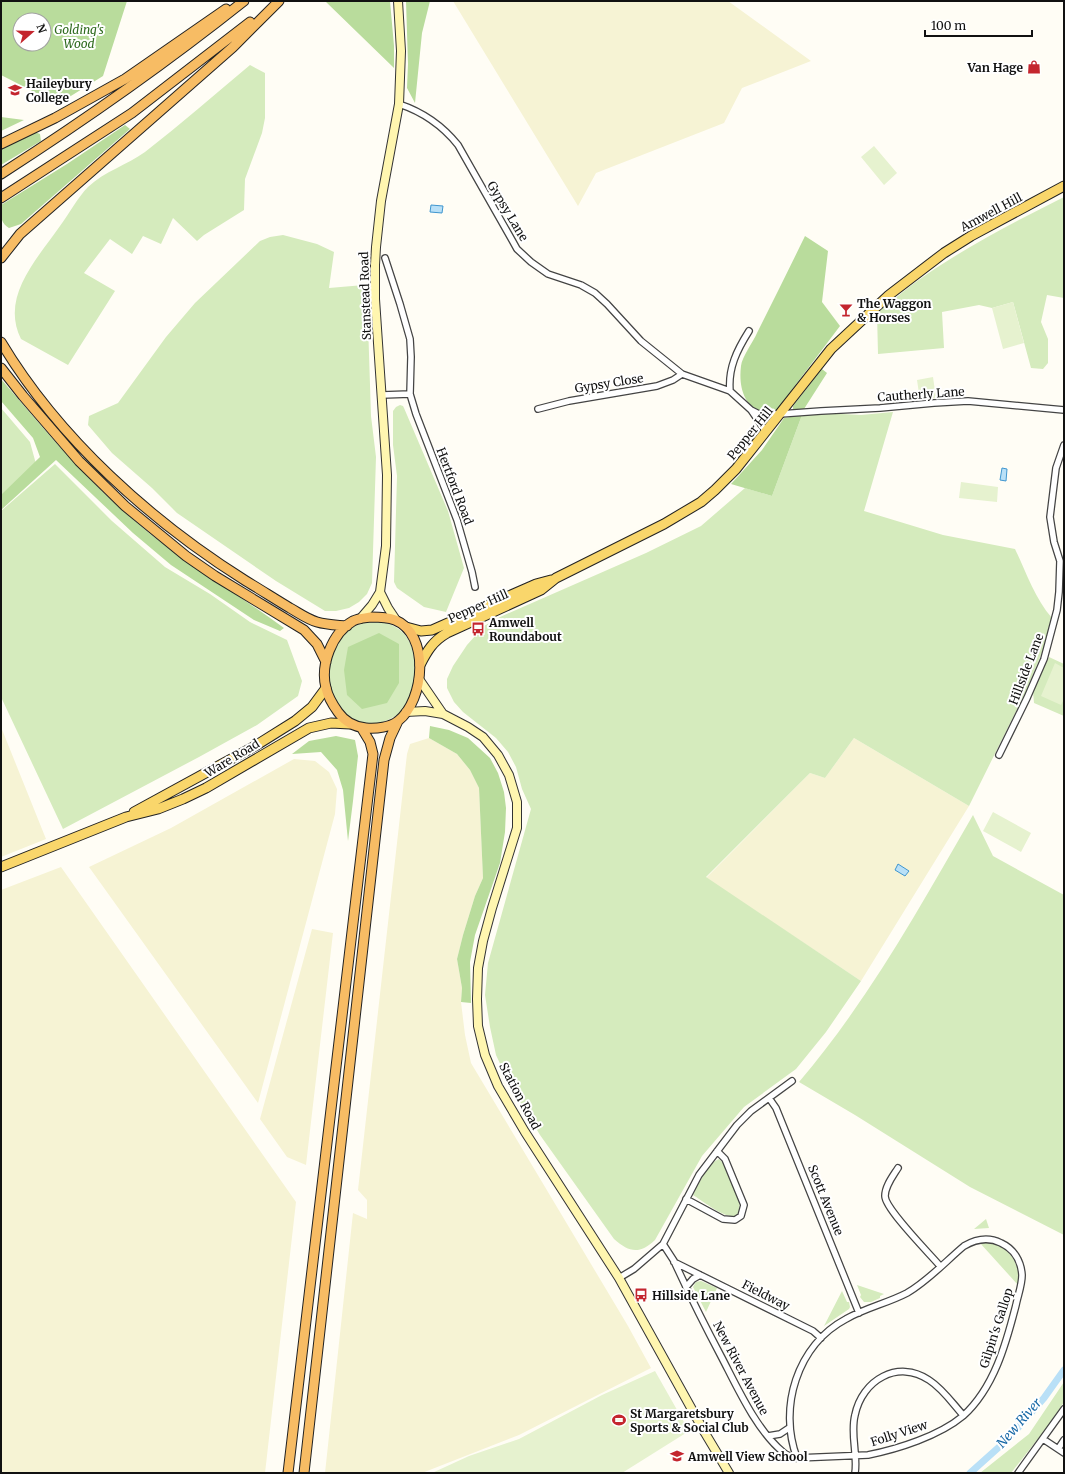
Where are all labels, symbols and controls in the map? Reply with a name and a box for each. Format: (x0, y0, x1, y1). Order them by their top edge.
north arrow (12, 12, 52, 52)
scale bar (925, 12, 1032, 38)
text: 100 m (931, 18, 966, 33)
text: N (33, 22, 50, 35)
park label: Golding's Wood (54, 22, 104, 51)
shop icon: Van Hage (1026, 59, 1042, 75)
place label: Van Hage (967, 60, 1024, 75)
place label: Haileybury College (26, 76, 93, 105)
school or university icon: Haileybury College (7, 82, 23, 98)
street label: Gypsy Lane (484, 178, 532, 244)
street label: Amwell Hill (957, 189, 1025, 235)
street label: Stanstead Road (356, 252, 374, 340)
place label: The Waggon & Horses (857, 296, 932, 325)
bar icon: The Waggon & Horses (838, 302, 854, 318)
street label: Gypsy Close (574, 370, 644, 396)
street label: Cautherly Lane (877, 383, 965, 405)
street label: Pepper Hill (724, 403, 776, 463)
street label: Hertford Road (433, 445, 477, 527)
street label: Pepper Hill (446, 586, 511, 626)
place label: Amwell Roundabout (488, 615, 562, 644)
bus stop icon: Amwell Roundabout (470, 621, 486, 637)
street label: Hillside Lane (1005, 631, 1047, 707)
street label: Ware Road (201, 736, 262, 781)
street label: Station Road (496, 1060, 544, 1132)
street label: Scott Avenue (805, 1163, 847, 1237)
street label: Fieldway (740, 1277, 792, 1313)
street label: Gilpin's Gallop (976, 1286, 1016, 1370)
bus stop icon: Hillside Lane (633, 1287, 649, 1303)
place label: Hillside Lane (652, 1288, 730, 1303)
street label: New River Avenue (710, 1319, 772, 1417)
water label: New River (993, 1394, 1046, 1451)
place label: St Margaretsbury Sports & Social Club (630, 1406, 749, 1435)
sports icon: St Margaretsbury Sports & Social Club (611, 1412, 627, 1428)
street label: Folly View (869, 1416, 930, 1449)
school or university icon: Amwell View School (669, 1448, 685, 1464)
place label: Amwell View School (687, 1449, 808, 1464)

